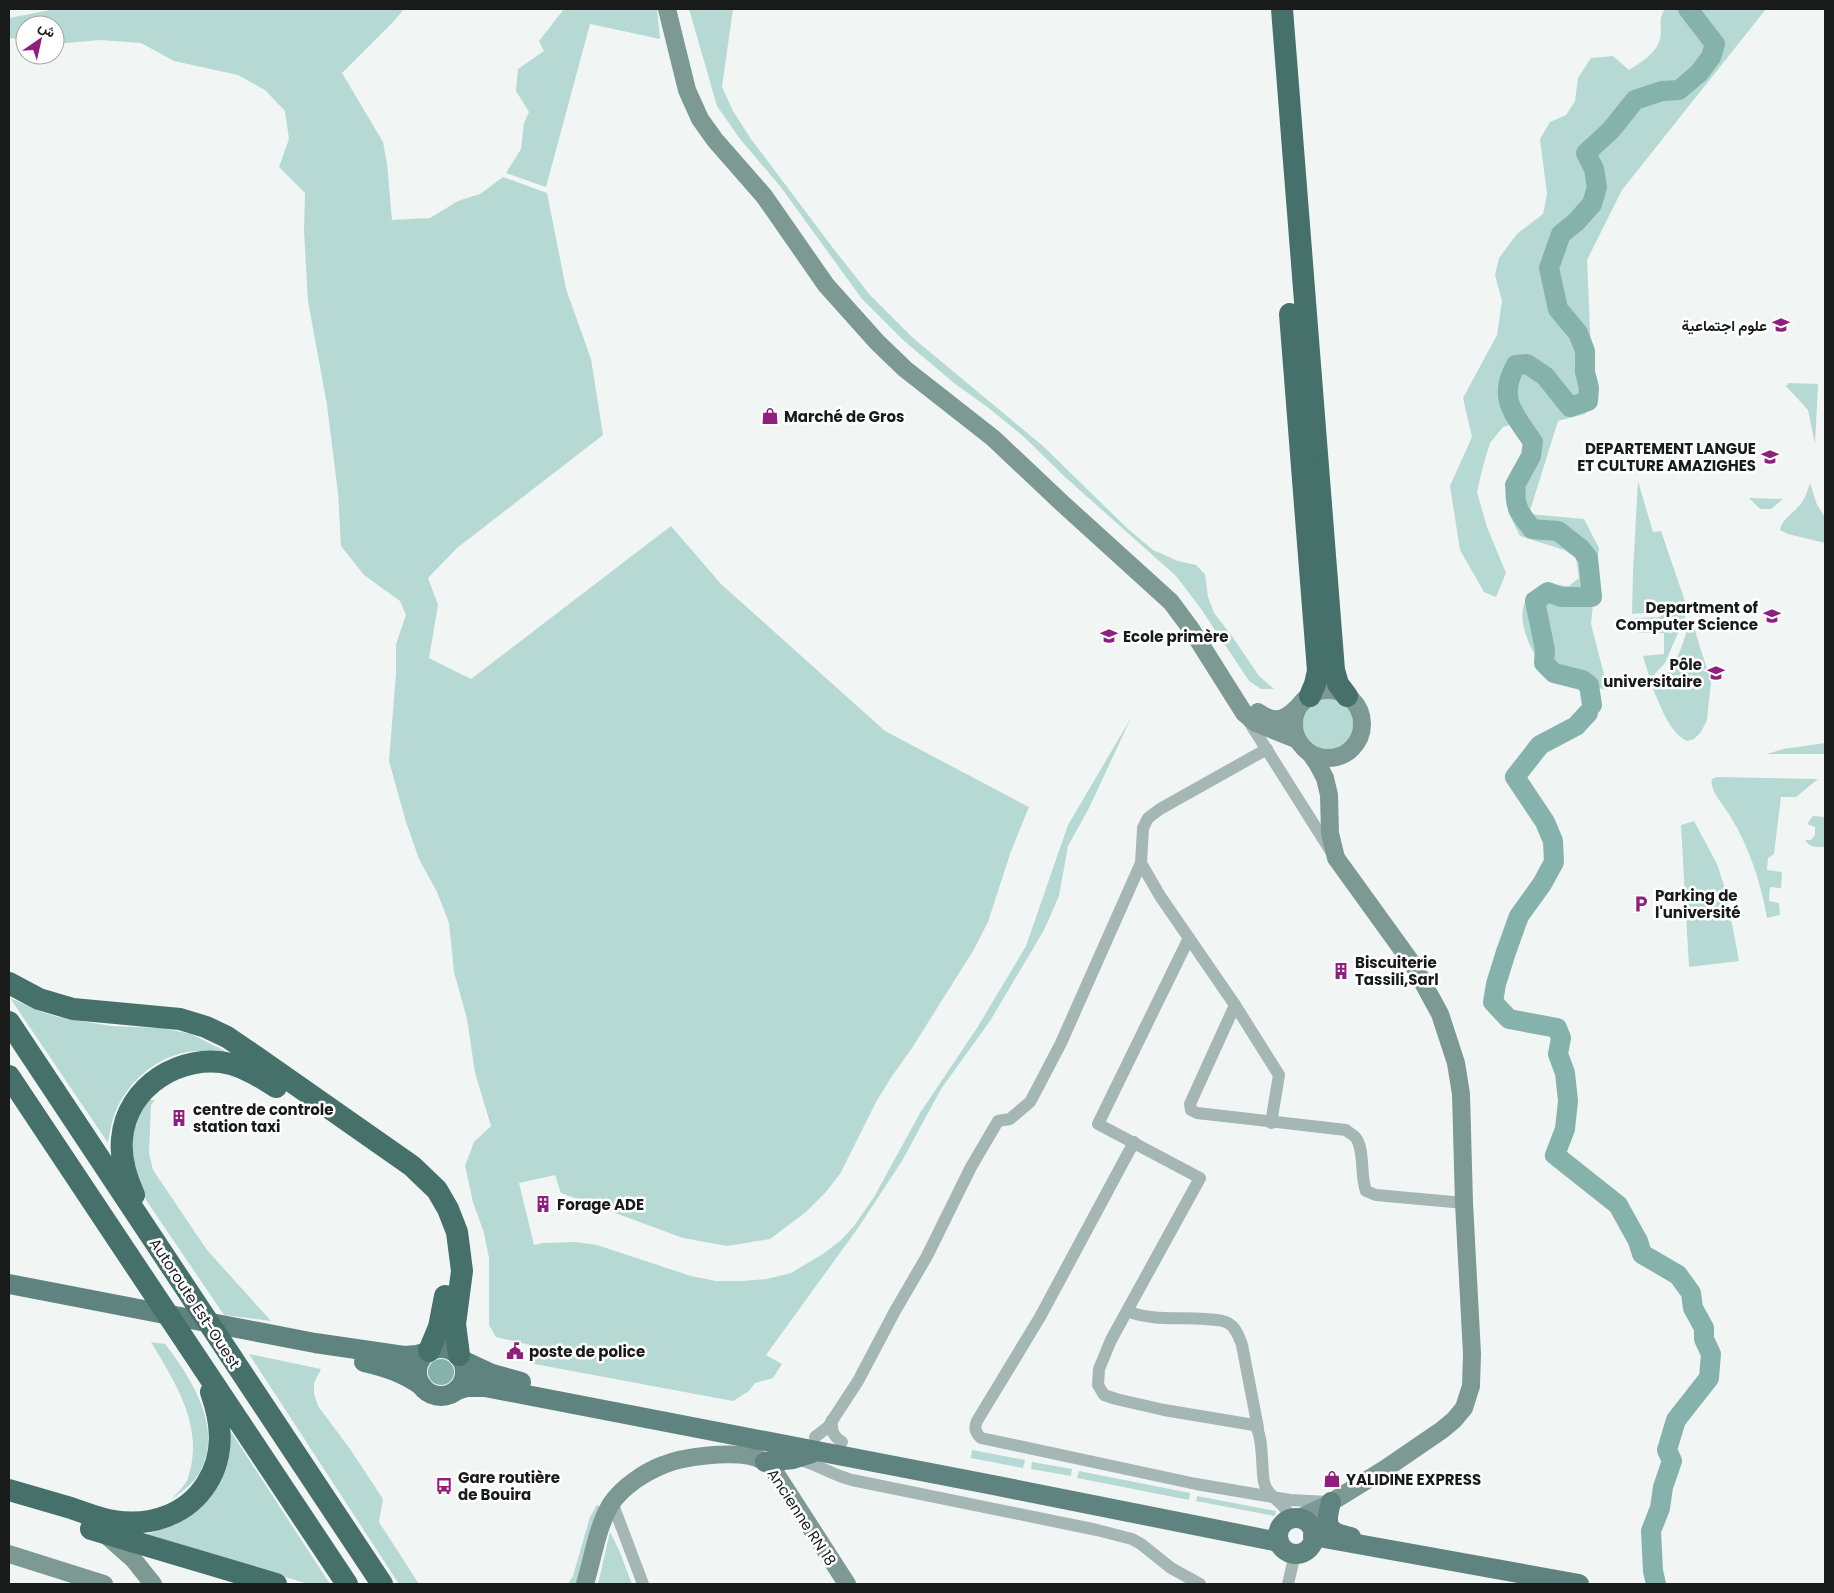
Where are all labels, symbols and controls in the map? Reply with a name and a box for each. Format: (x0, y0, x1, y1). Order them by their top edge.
north arrow (15, 15, 65, 65)
text: ش (35, 16, 60, 42)
place label: علوم اجتماعية (1682, 315, 1767, 336)
school or university icon: علوم اجتماعية (1771, 315, 1791, 335)
shop icon: Marché de Gros (760, 406, 780, 426)
place label: Marché de Gros (784, 406, 904, 427)
place label: DEPARTEMENT LANGUE ET CULTURE AMAZIGHES (1577, 438, 1756, 476)
school or university icon: DEPARTEMENT LANGUE ET CULTURE AMAZIGHES (1760, 447, 1780, 467)
place label: Department of Computer Science (1616, 597, 1759, 635)
school or university icon: Department of Computer Science (1762, 606, 1782, 626)
school or university icon: Ecole primère (1099, 626, 1119, 646)
place label: Ecole primère (1123, 626, 1228, 647)
place label: Pôle universitaire (1603, 654, 1702, 692)
school or university icon: Pôle universitaire (1706, 663, 1726, 683)
place label: Parking de l'université (1655, 885, 1741, 923)
parking icon: Parking de l'université (1631, 894, 1651, 914)
place label: Biscuiterie Tassili,Sarl (1355, 952, 1439, 990)
building icon: Biscuiterie Tassili,Sarl (1331, 961, 1351, 981)
place label: centre de controle station taxi (193, 1099, 333, 1137)
building icon: centre de controle station taxi (169, 1108, 189, 1128)
building icon: Forage ADE (533, 1194, 553, 1214)
place label: Forage ADE (557, 1194, 644, 1215)
street label: Autoroute Est-Ouest (145, 1234, 245, 1372)
public building icon: poste de police (505, 1341, 525, 1361)
place label: poste de police (529, 1341, 645, 1362)
street label: Ancienne RN 18 (763, 1464, 841, 1570)
place label: Gare routière de Bouira (458, 1467, 560, 1505)
shop icon: YALIDINE EXPRESS (1322, 1469, 1342, 1489)
place label: YALIDINE EXPRESS (1346, 1469, 1481, 1490)
bus stop icon: Gare routière de Bouira (434, 1476, 454, 1496)

